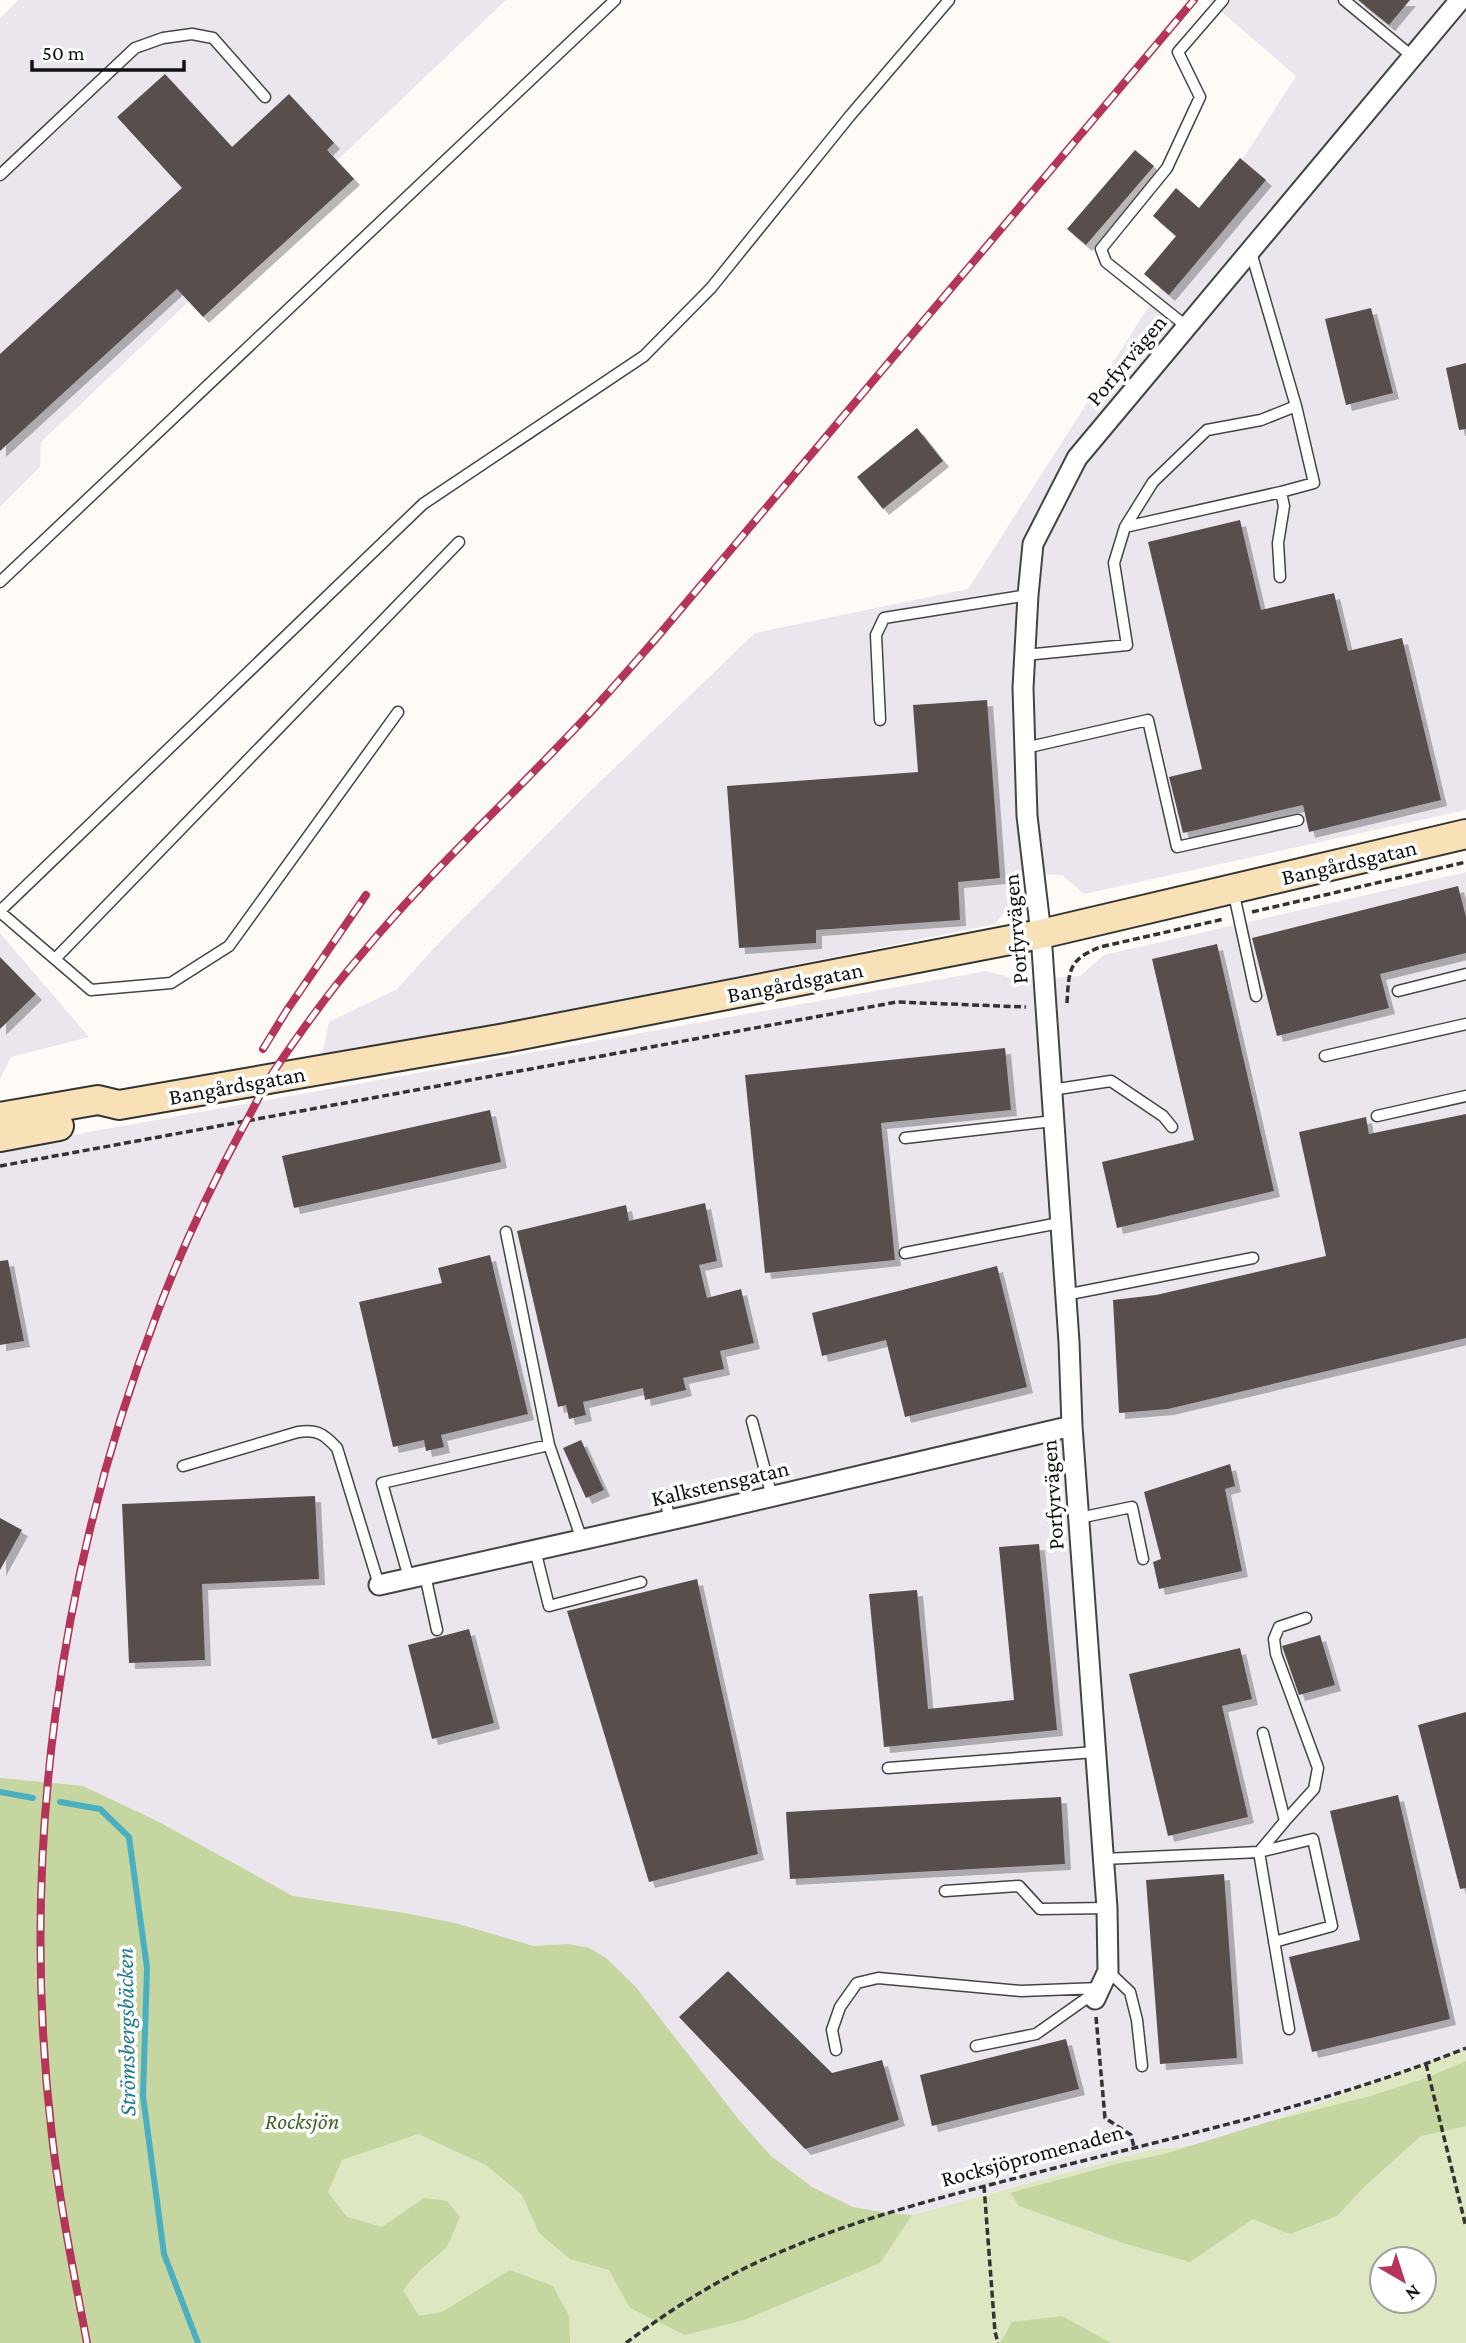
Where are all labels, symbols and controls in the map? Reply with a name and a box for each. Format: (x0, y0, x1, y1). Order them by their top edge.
scale bar (32, 28, 184, 72)
text: 50 m (42, 41, 85, 65)
street label: Porfyrvägen (1080, 309, 1172, 411)
street label: Bangårdsgatan (1279, 834, 1419, 890)
street label: Porfyrvägen (997, 873, 1033, 985)
street label: Bangårdsgatan (725, 956, 865, 1008)
street label: Bangårdsgatan (167, 1060, 307, 1110)
street label: Porfyrvägen (1035, 1439, 1069, 1551)
street label: Kalkstensgatan (649, 1455, 791, 1511)
water label: Strömsbergsbäcken (111, 1947, 140, 2117)
park label: Rocksjön (265, 2108, 339, 2135)
street label: Rocksjöpromenaden (938, 2118, 1126, 2192)
north arrow (1368, 2245, 1438, 2315)
text: N (1402, 2281, 1425, 2305)

